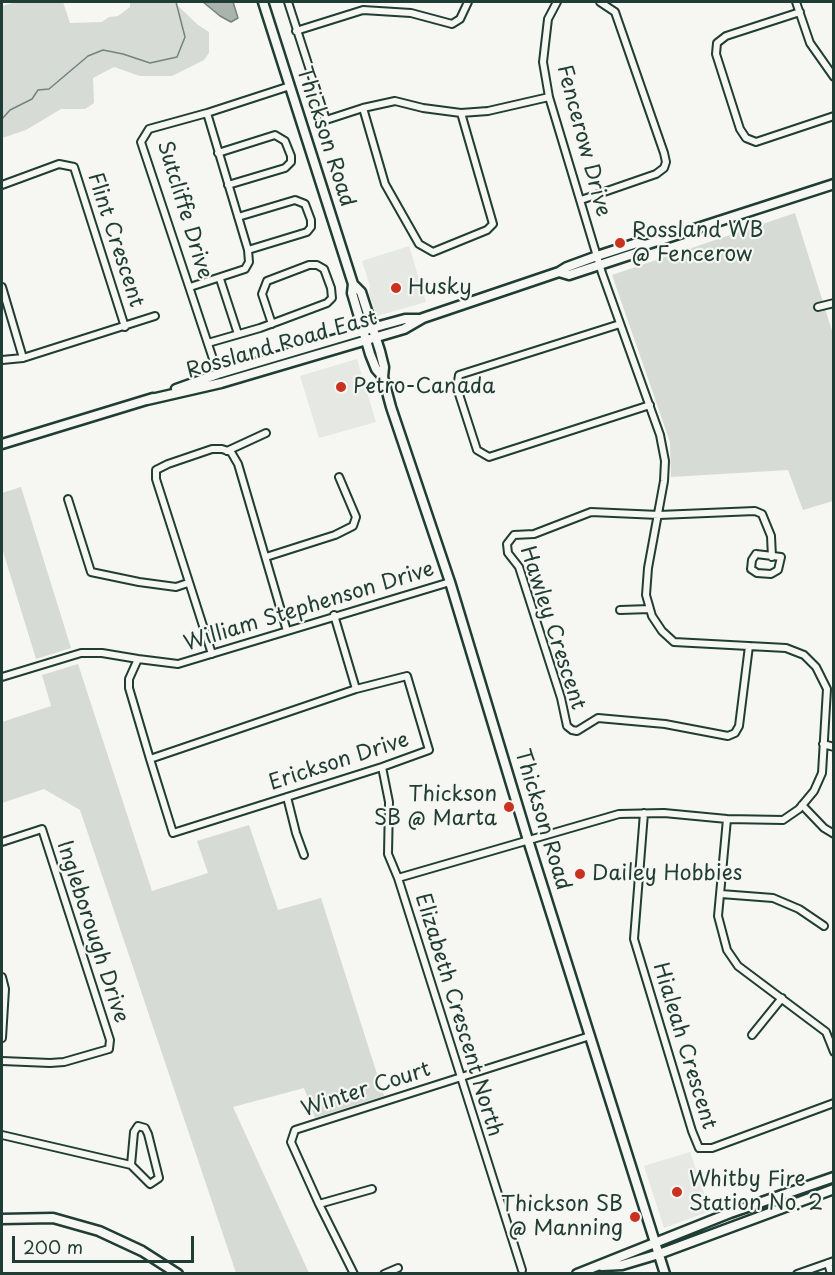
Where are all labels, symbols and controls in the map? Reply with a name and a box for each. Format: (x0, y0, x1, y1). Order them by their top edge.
street label: Fencerow Drive (551, 62, 615, 220)
street label: Thickson Road (290, 64, 360, 210)
street label: Sutcliffe Drive (151, 138, 217, 282)
street label: Flint Crescent (81, 170, 149, 310)
place label: Rossland WB @ Fencerow (632, 218, 763, 268)
marker: Rossland WB @ Fencerow (613, 236, 627, 250)
place label: Husky (408, 275, 472, 301)
marker: Husky (389, 281, 403, 295)
street label: Rossland Road East (184, 306, 380, 384)
place label: Petro-Canada (353, 374, 495, 400)
marker: Petro-Canada (334, 380, 348, 394)
street label: Hawley Crescent (514, 543, 590, 713)
street label: William Stephenson Drive (181, 557, 437, 657)
street label: Erickson Drive (266, 728, 412, 796)
street label: Thickson Road (509, 746, 575, 894)
place label: Thickson SB @ Marta (374, 782, 497, 832)
marker: Thickson SB @ Marta (502, 800, 516, 814)
street label: Ingleborough Drive (51, 838, 133, 1026)
place label: Dailey Hobbies (592, 861, 742, 887)
marker: Dailey Hobbies (573, 867, 587, 881)
street label: Elizabeth Crescent North (409, 890, 507, 1140)
street label: Hialeah Crescent (647, 960, 721, 1132)
street label: Winter Court (298, 1057, 434, 1123)
place label: Whitby Fire Station No. 2 (689, 1167, 823, 1217)
marker: Whitby Fire Station No. 2 (670, 1185, 684, 1199)
place label: Thickson SB @ Manning (501, 1192, 623, 1242)
marker: Thickson SB @ Manning (628, 1210, 642, 1224)
scale bar (15, 1224, 196, 1262)
text: 200 m (23, 1233, 83, 1260)

